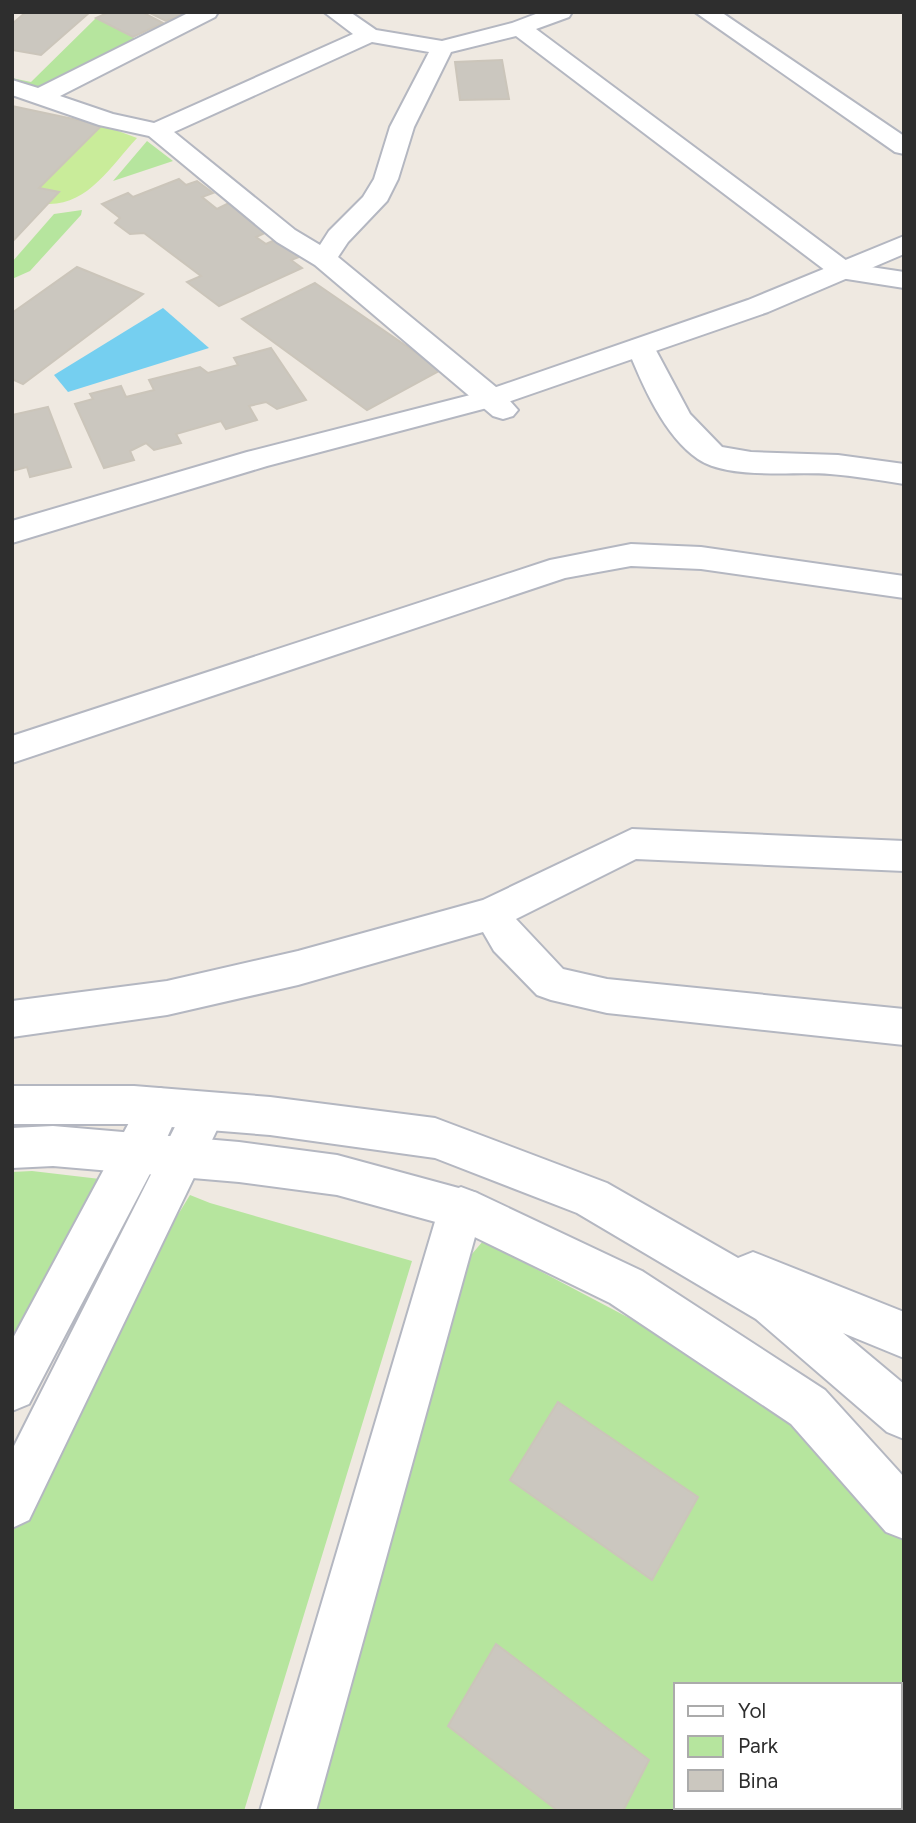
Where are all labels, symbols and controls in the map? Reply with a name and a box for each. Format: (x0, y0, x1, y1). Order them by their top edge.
legend (674, 1683, 902, 1809)
text: Yol (738, 1698, 766, 1723)
text: Park (738, 1733, 779, 1758)
text: Bina (738, 1768, 778, 1793)

